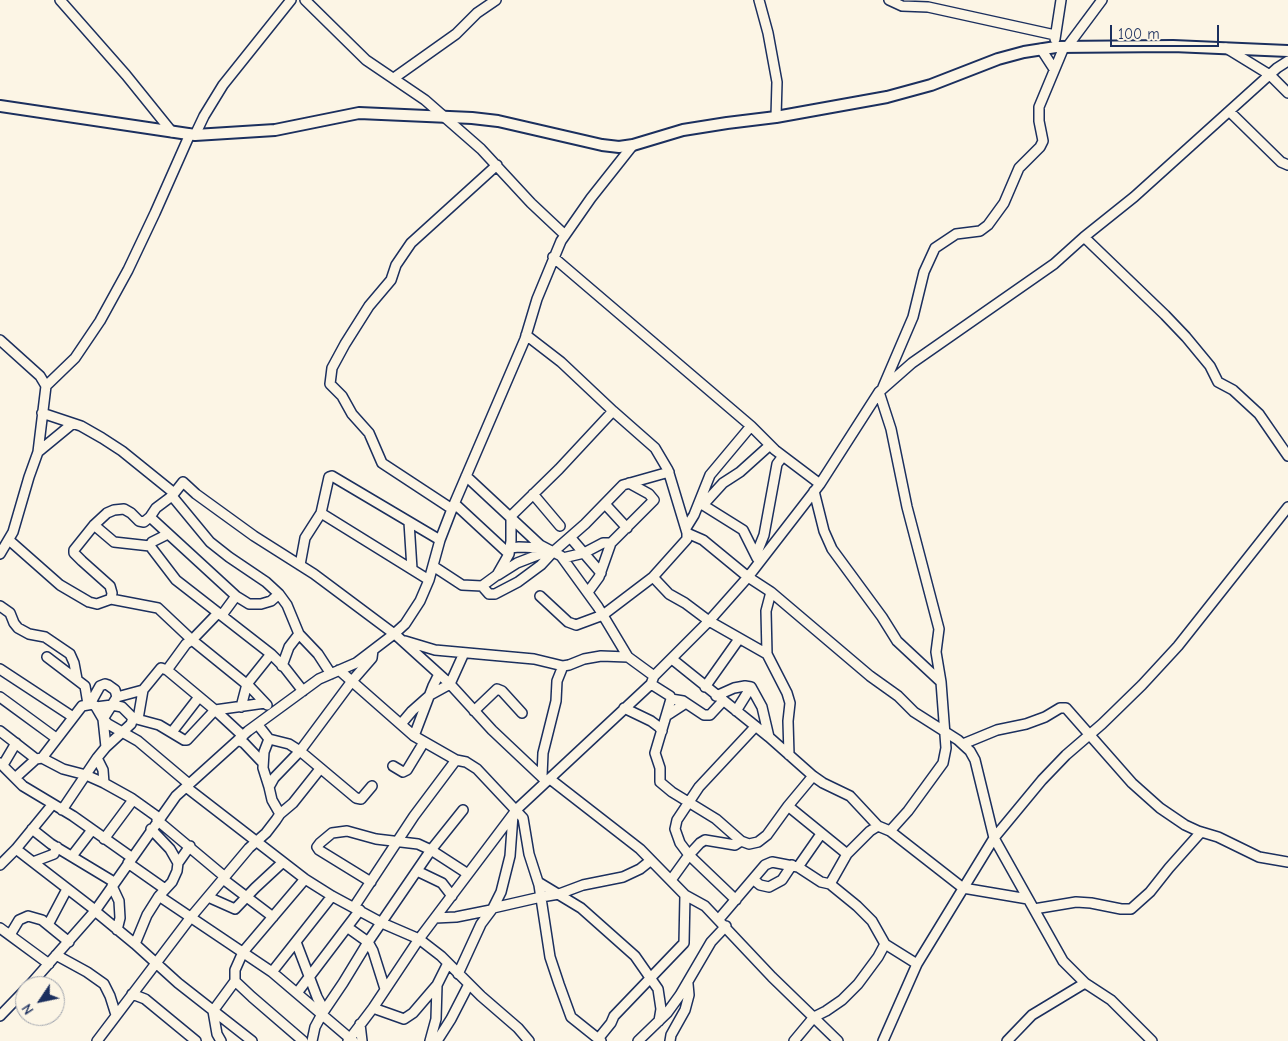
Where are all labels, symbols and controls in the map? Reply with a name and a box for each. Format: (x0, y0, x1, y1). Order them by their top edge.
scale bar (1113, 15, 1222, 47)
text: 100 m (1118, 25, 1160, 43)
north arrow (15, 976, 65, 1026)
text: N (18, 1001, 38, 1018)

